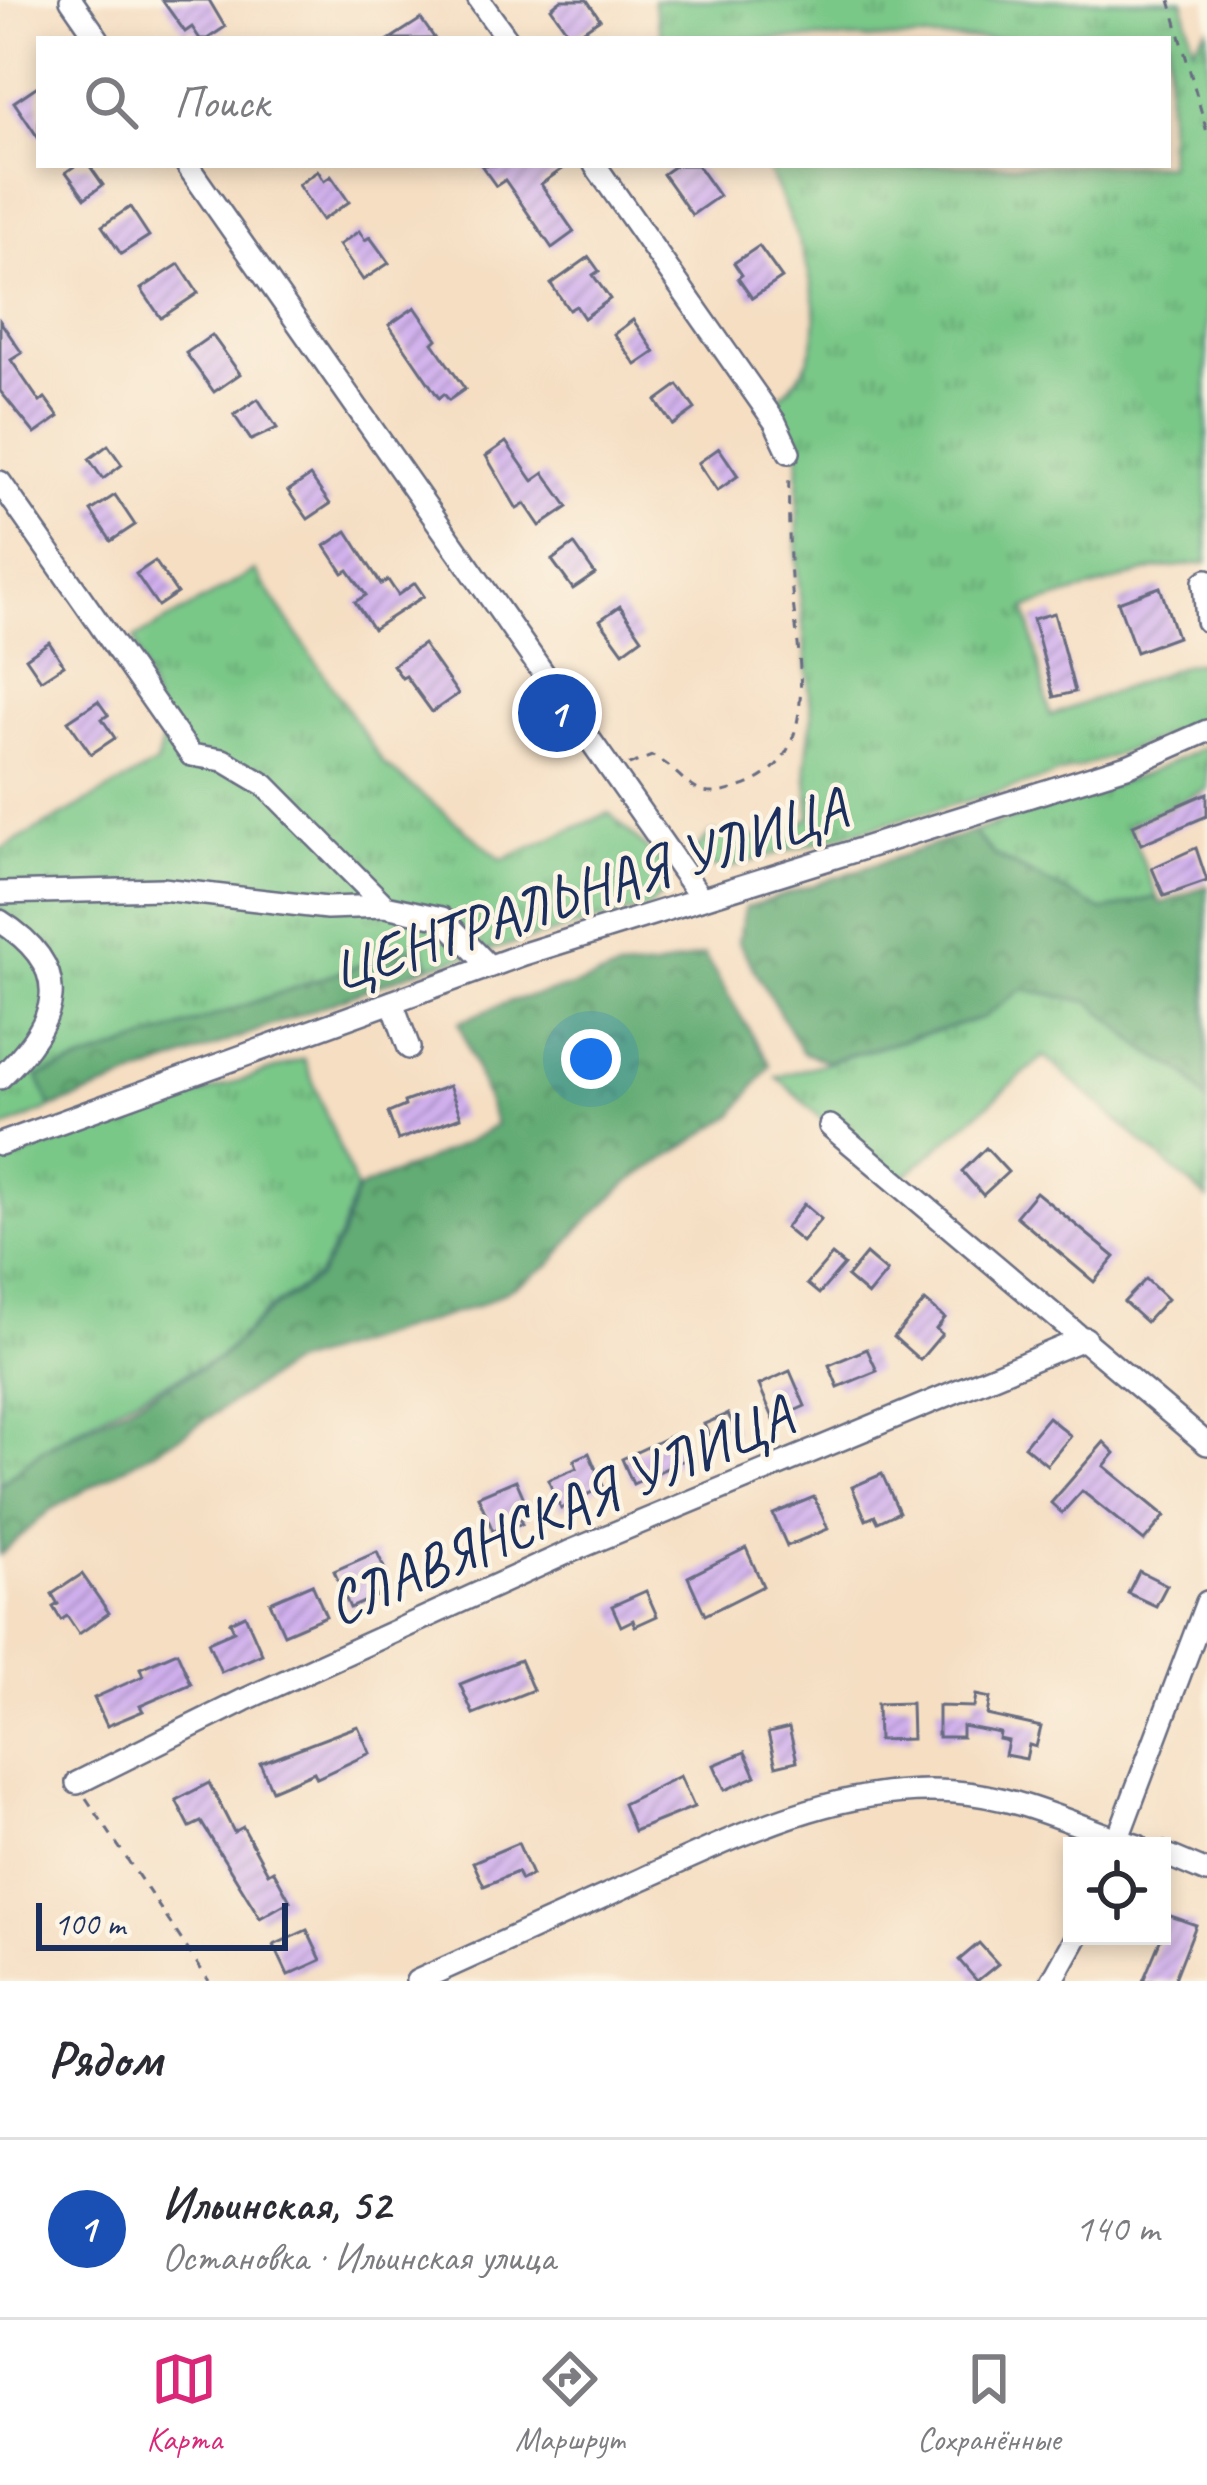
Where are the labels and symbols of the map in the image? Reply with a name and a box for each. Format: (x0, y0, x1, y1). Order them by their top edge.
pin: 1 (518, 668, 596, 758)
street label: ЦЕНТРАЛЬНАЯ УЛИЦА (321, 769, 858, 1008)
your location (561, 1029, 621, 1089)
street label: СЛАВЯНСКАЯ УЛИЦА (315, 1377, 806, 1642)
scale bar (36, 1897, 288, 1950)

